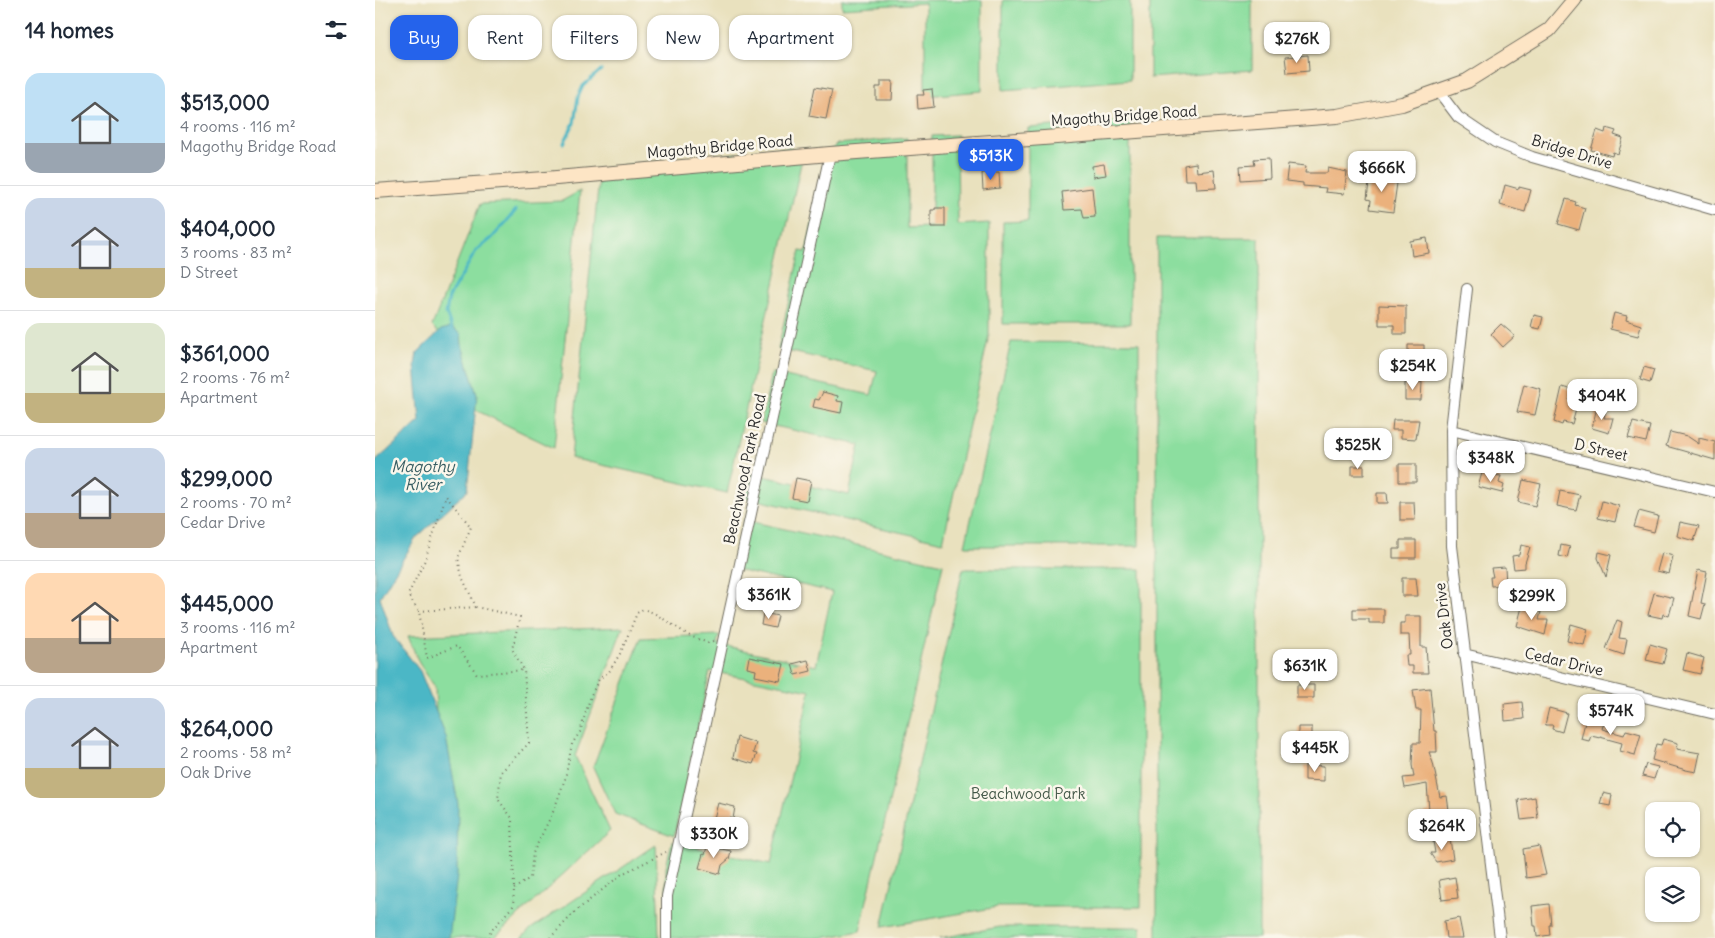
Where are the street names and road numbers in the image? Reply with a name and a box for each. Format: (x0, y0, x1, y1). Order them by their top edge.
street label: Magothy Bridge Road (1050, 101, 1198, 130)
street label: Bridge Drive (1529, 130, 1615, 173)
street label: Magothy Bridge Road (646, 131, 794, 162)
street label: Beachwood Park Road (719, 392, 770, 546)
street label: D Street (1573, 434, 1630, 465)
street label: Oak Drive (1430, 582, 1457, 650)
street label: Cedar Drive (1523, 643, 1605, 680)

